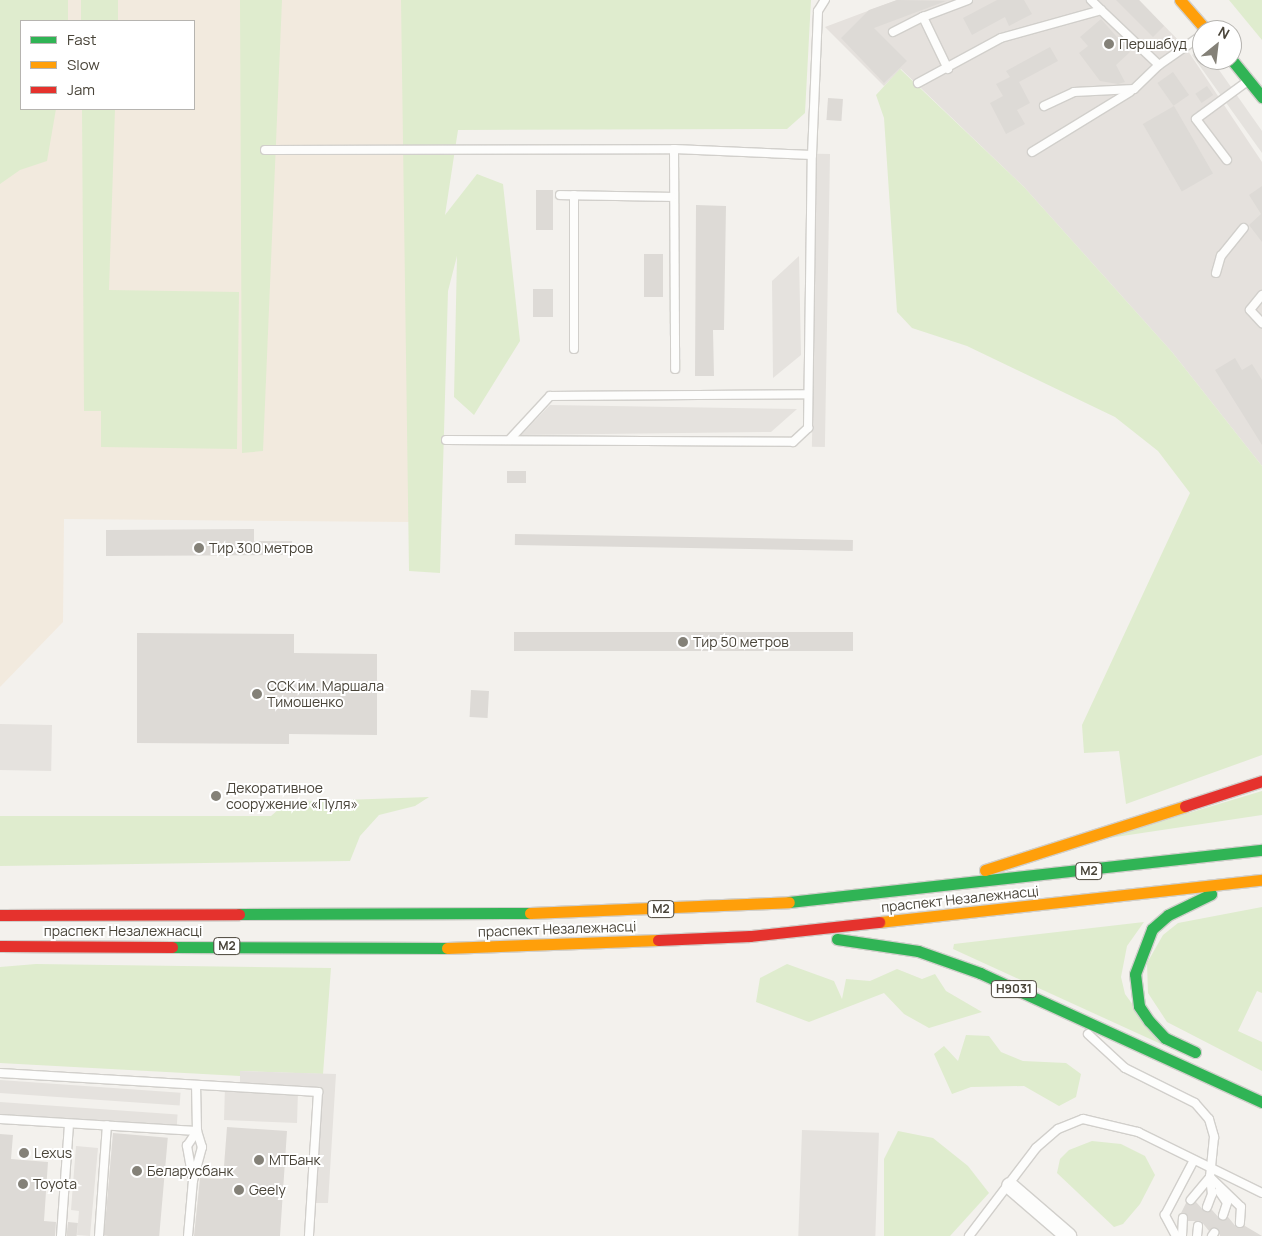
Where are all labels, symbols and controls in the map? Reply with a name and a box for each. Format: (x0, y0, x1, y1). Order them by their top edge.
legend (20, 20, 195, 110)
north arrow (1192, 20, 1242, 70)
text: N (1215, 22, 1233, 43)
text: Fast (67, 29, 96, 50)
place label: Першабуд (1119, 36, 1187, 52)
marker: Першабуд (1103, 38, 1115, 50)
text: Slow (67, 54, 100, 75)
text: Jam (67, 79, 95, 100)
place label: Тир 300 метров (209, 540, 313, 556)
marker: Тир 300 метров (193, 542, 205, 554)
place label: Тир 50 метров (693, 634, 789, 650)
marker: Тир 50 метров (677, 636, 689, 648)
place label: ССК им. Маршала Тимошенко (267, 678, 384, 710)
marker: ССК им. Маршала Тимошенко (251, 688, 263, 700)
place label: Декоративное сооружение «Пуля» (226, 780, 358, 812)
marker: Декоративное сооружение «Пуля» (210, 790, 222, 802)
road number: М2 (1075, 861, 1103, 880)
street label: праспект Незалежнасці (880, 882, 1040, 916)
road number: М2 (647, 900, 675, 919)
street label: праспект Незалежнасці (477, 918, 637, 940)
street label: праспект Незалежнасці (44, 923, 202, 939)
road number: М2 (213, 936, 241, 956)
road number: Н9031 (990, 980, 1038, 999)
place label: Lexus (34, 1145, 72, 1161)
marker: Lexus (18, 1147, 30, 1159)
place label: МТБанк (269, 1152, 321, 1168)
marker: МТБанк (253, 1154, 265, 1166)
place label: Беларусбанк (147, 1163, 233, 1179)
marker: Беларусбанк (131, 1165, 143, 1177)
place label: Toyota (33, 1176, 77, 1192)
marker: Toyota (17, 1178, 29, 1190)
place label: Geely (249, 1182, 286, 1198)
marker: Geely (233, 1184, 245, 1196)

